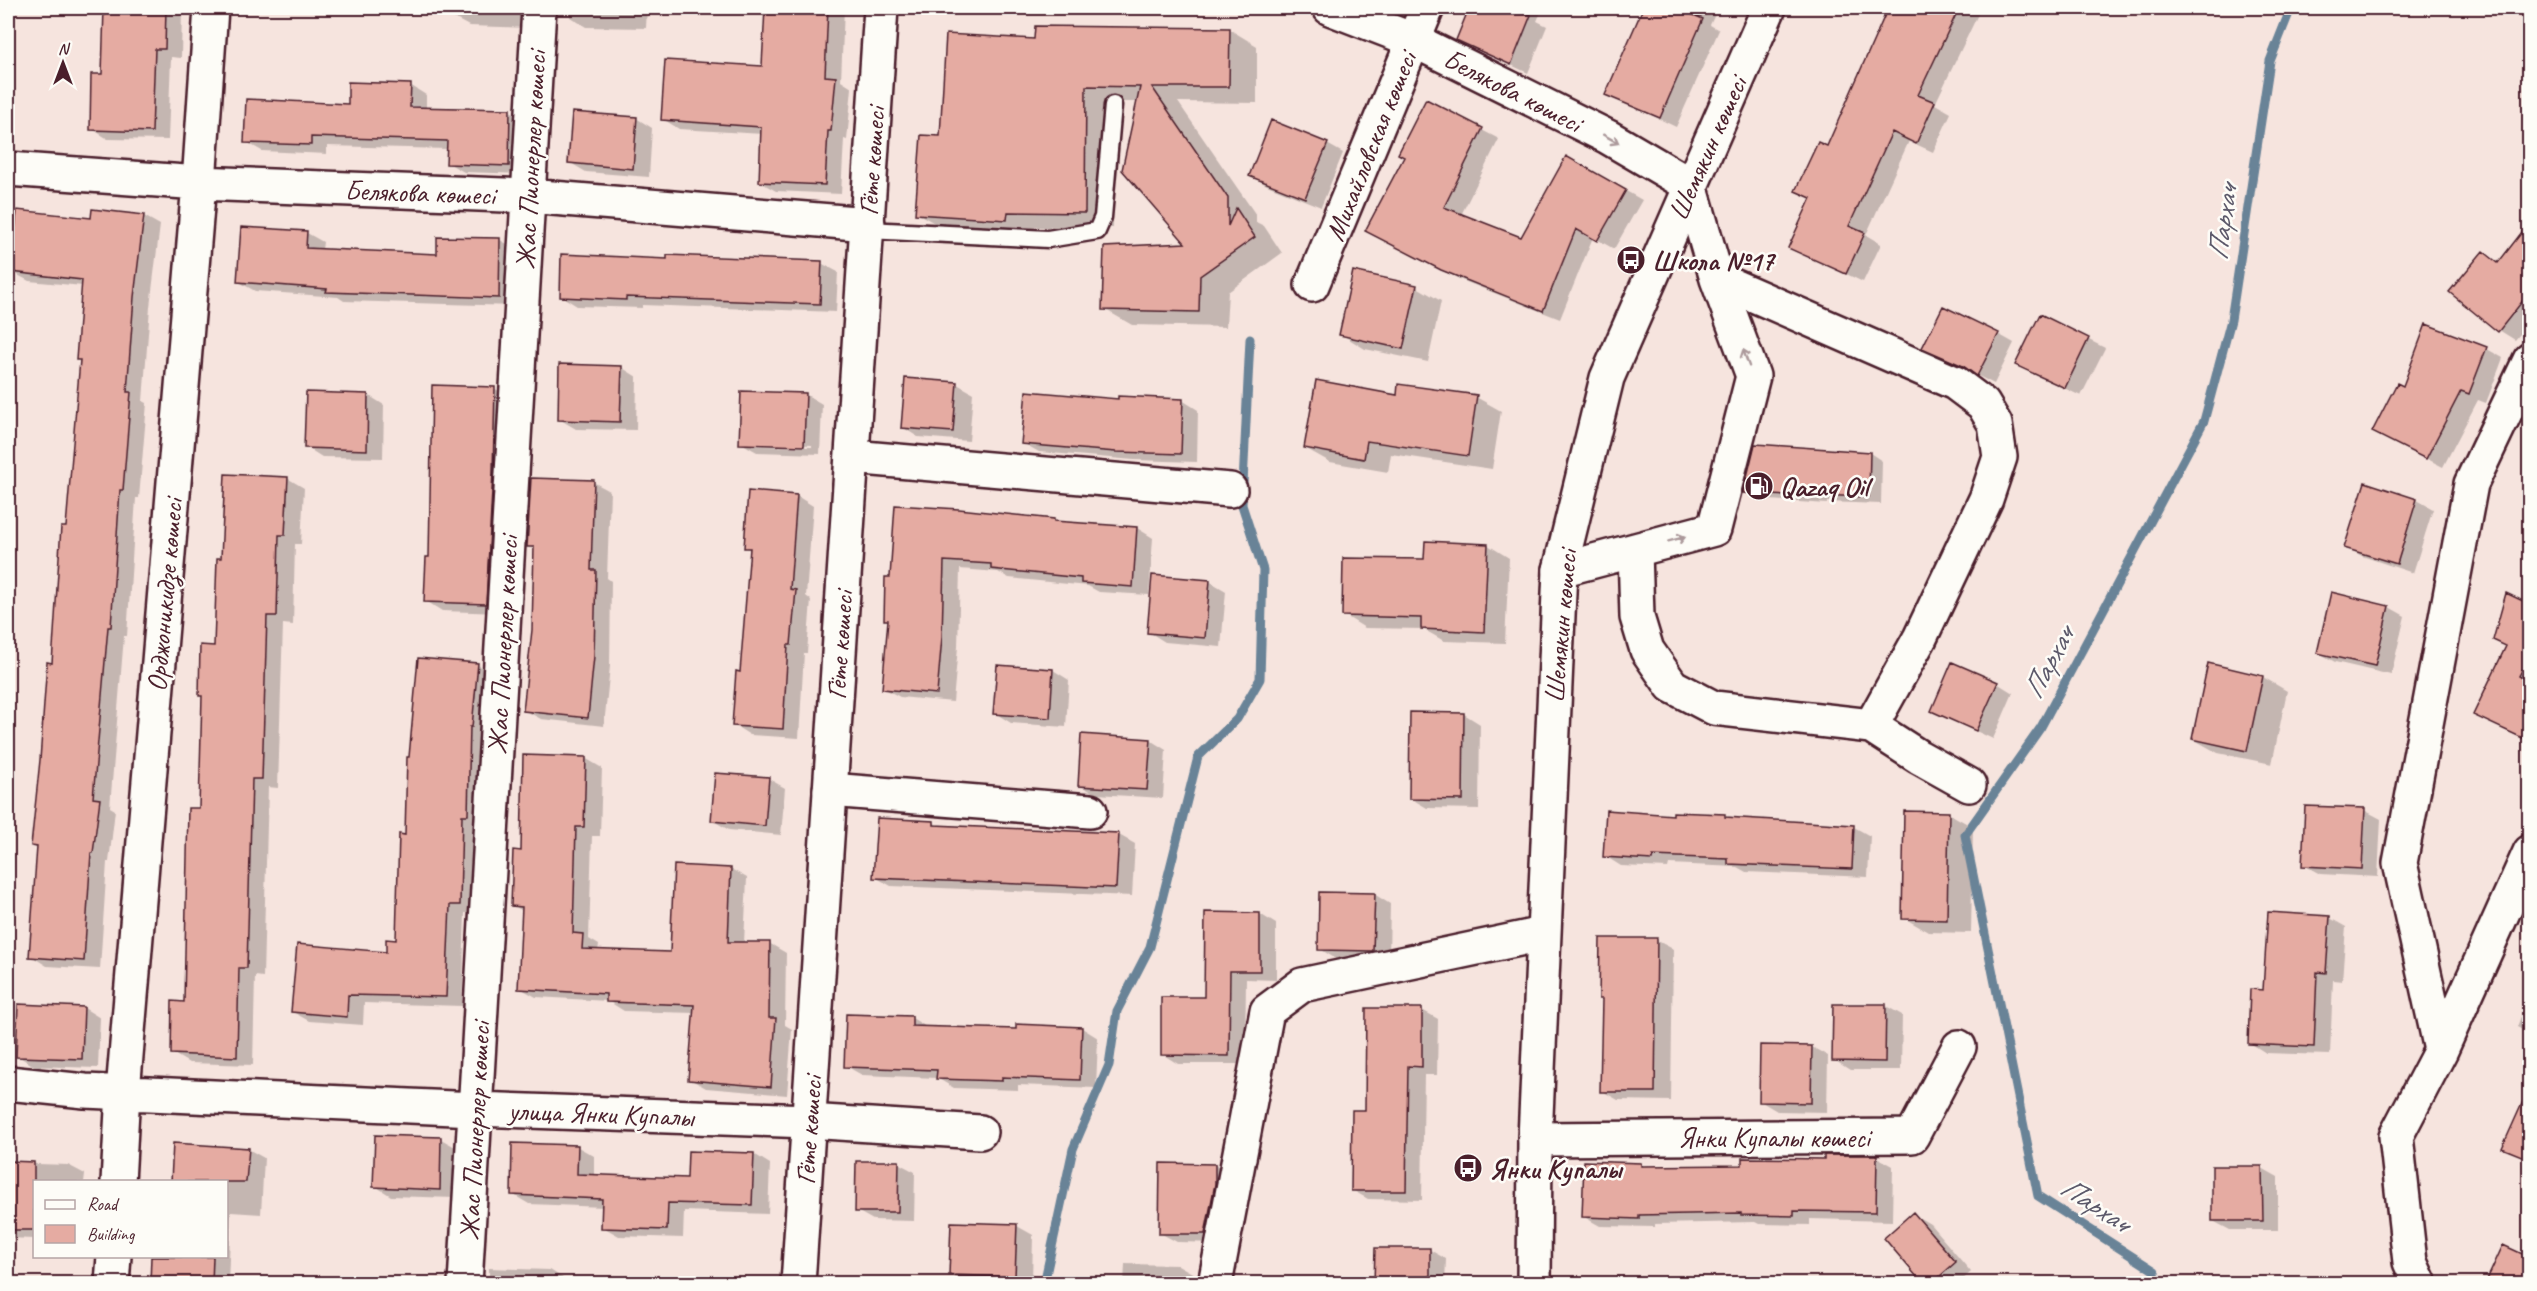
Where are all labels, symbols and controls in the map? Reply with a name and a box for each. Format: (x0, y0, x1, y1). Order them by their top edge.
north arrow (33, 33, 93, 93)
text: N (58, 39, 71, 59)
street label: Белякова көшесі (1438, 41, 1591, 142)
street label: Михайловская көшесі (1317, 43, 1426, 246)
street label: Жас Пионерлер көшесі (507, 46, 554, 270)
street label: Шемякин көшесі (1660, 67, 1756, 225)
street label: Гёте көшесі (850, 102, 893, 217)
one-way arrow (1602, 133, 1619, 145)
street label: Белякова көшесі (344, 172, 499, 213)
water label: Пархач (2198, 178, 2247, 263)
place label: Школа №17 (1652, 243, 1776, 278)
bus stop icon: Школа №17 (1615, 244, 1647, 276)
one-way arrow (1739, 349, 1750, 368)
place label: Qazaq Oil (1780, 469, 1874, 504)
fuel station icon: Qazaq Oil (1743, 470, 1775, 502)
street label: Орджоникидзе көшесі (139, 493, 192, 693)
street label: Жас Пионерлер көшесі (479, 531, 526, 755)
one-way arrow (1667, 533, 1686, 544)
street label: Шемякин көшесі (1536, 544, 1585, 704)
street label: Гёте көшесі (818, 586, 861, 701)
water label: Пархач (2014, 616, 2085, 705)
street label: Жас Пионерлер көшесі (451, 1017, 498, 1241)
street label: Гёте көшесі (787, 1071, 830, 1186)
street label: улица Янки Купалы (506, 1093, 696, 1134)
street label: Янки Купалы көшесі (1678, 1120, 1874, 1155)
place label: Янки Купалы (1489, 1151, 1624, 1187)
bus stop icon: Янки Купалы (1452, 1152, 1484, 1184)
water label: Пархач (2053, 1168, 2141, 1243)
legend (33, 1180, 228, 1258)
text: Road (87, 1193, 120, 1215)
text: Building (87, 1223, 136, 1245)

